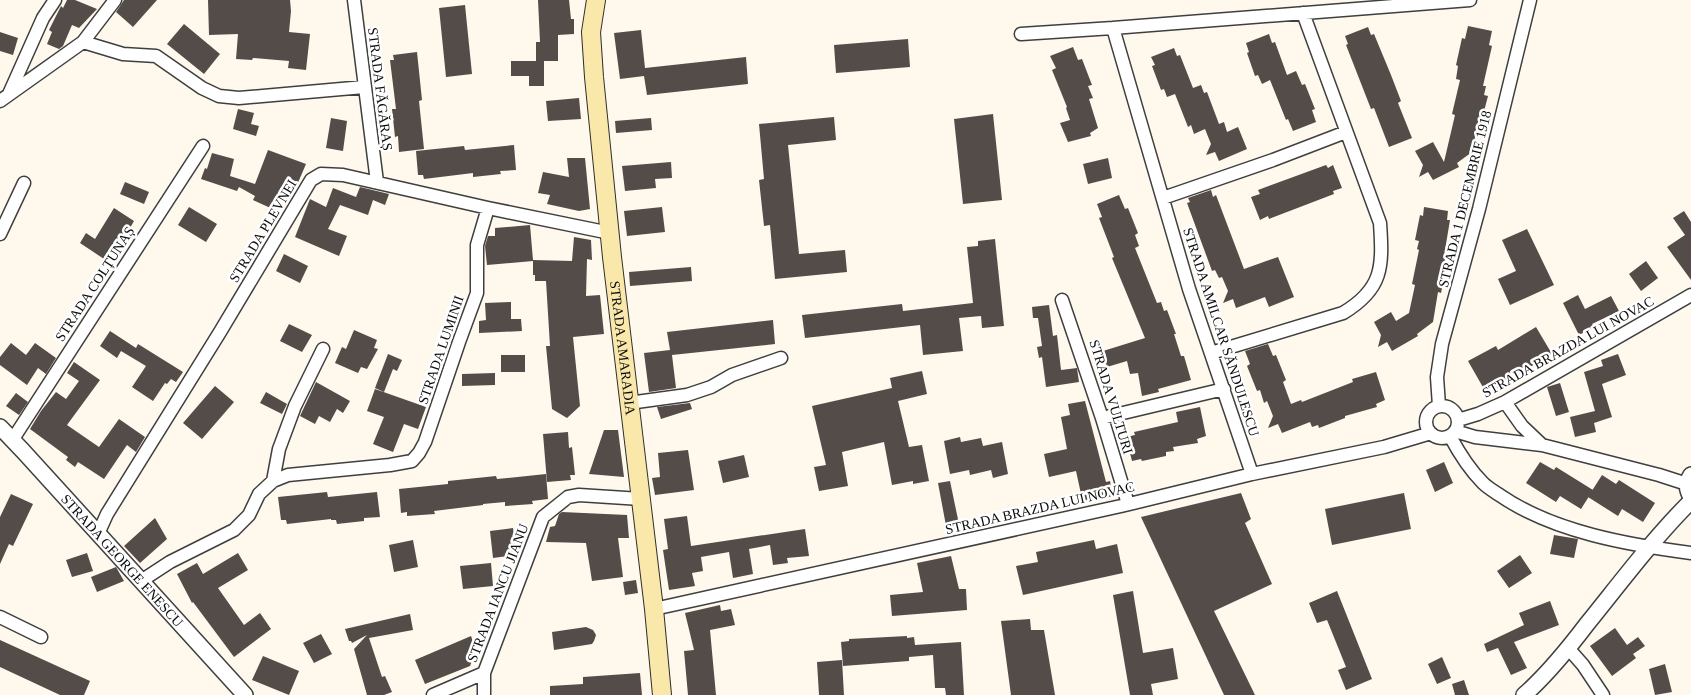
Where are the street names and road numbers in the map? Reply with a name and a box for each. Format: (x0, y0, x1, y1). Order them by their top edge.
street label: STRADA FĂGĂRAȘ (364, 26, 396, 152)
street label: STRADA 1 DECEMBRIE 1918 (1436, 109, 1494, 289)
street label: STRADA PLEVNEI (226, 177, 300, 285)
street label: STRADA COLȚUNAȘ (52, 224, 138, 345)
street label: STRADA AMILCAR SĂNDULESCU (1180, 225, 1263, 438)
street label: STRADA AMARADIA (607, 280, 638, 417)
street label: STRADA LUMINII (415, 293, 467, 406)
street label: STRADA BRAZDA LUI NOVAC (1480, 293, 1656, 401)
street label: STRADA VULTURI (1086, 338, 1136, 456)
street label: STRADA BRAZDA LUI NOVAC (944, 479, 1136, 537)
street label: STRADA GEORGE ENESCU (58, 491, 186, 630)
street label: STRADA IANCU JIANU (465, 522, 531, 664)

